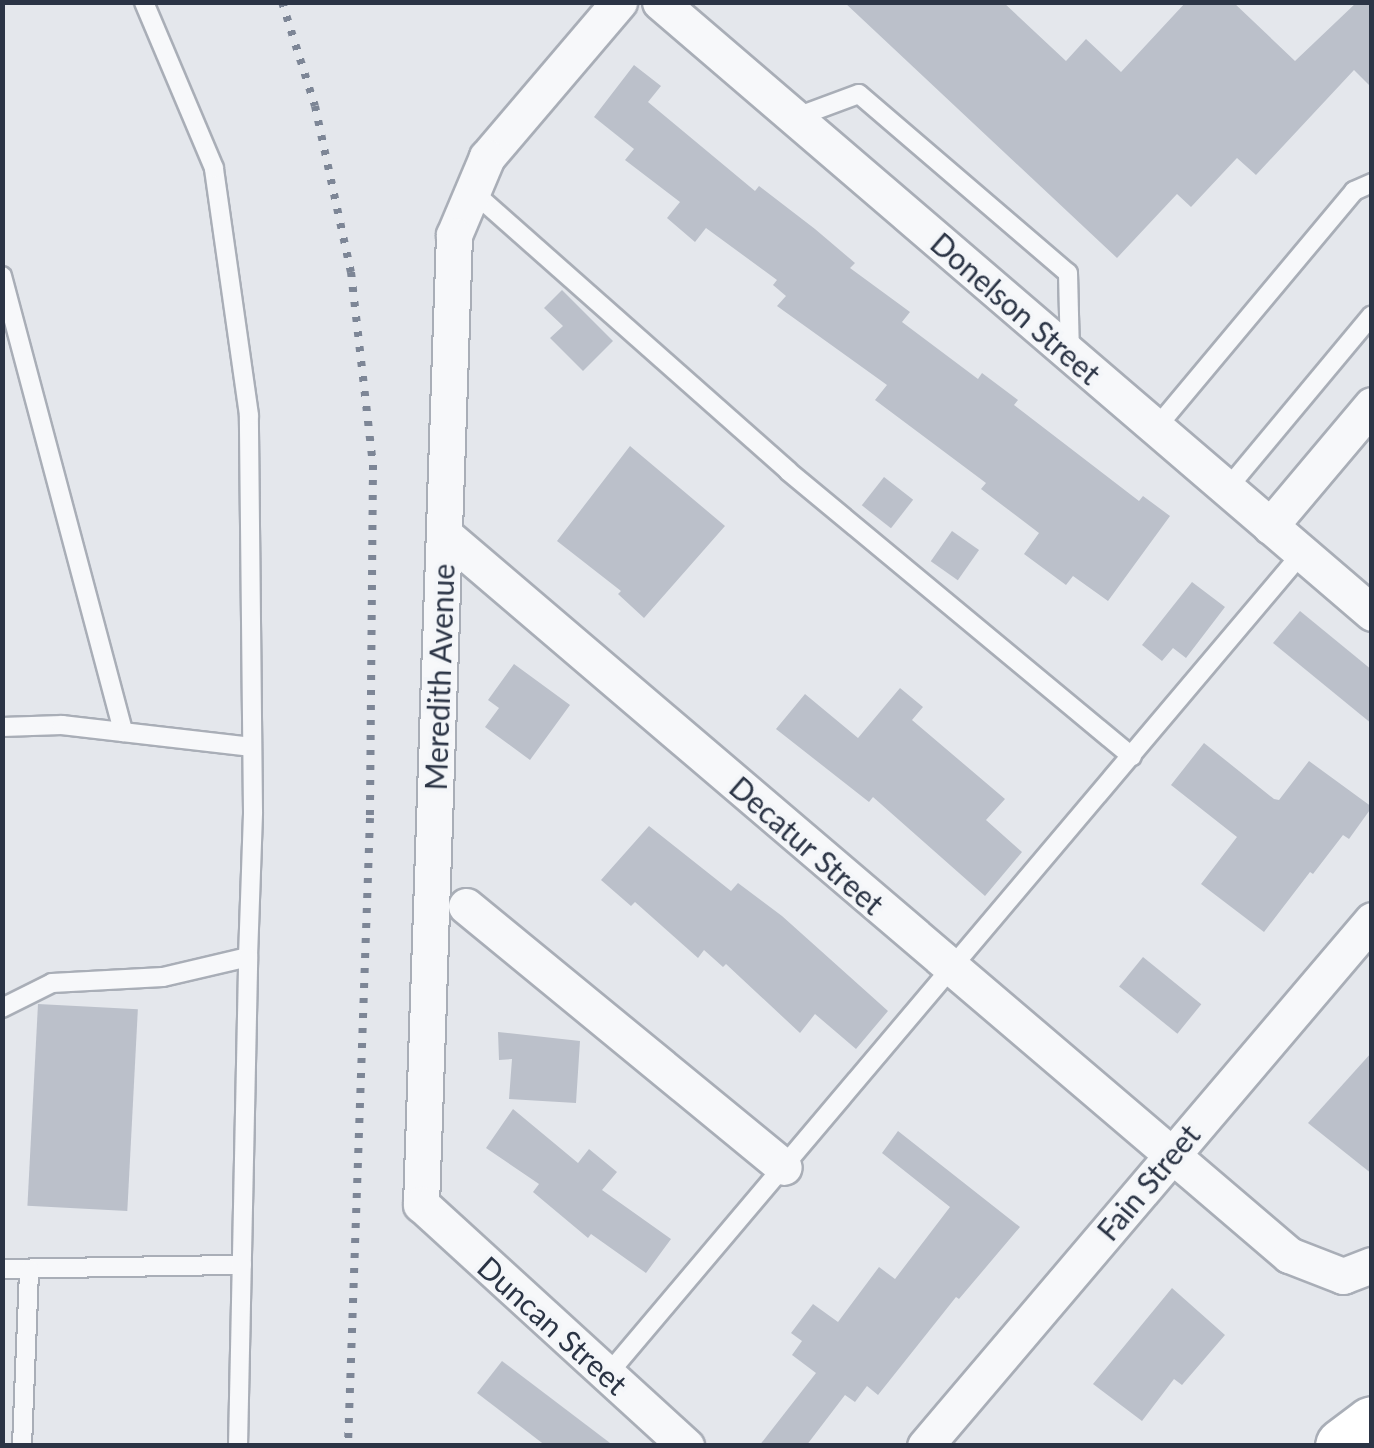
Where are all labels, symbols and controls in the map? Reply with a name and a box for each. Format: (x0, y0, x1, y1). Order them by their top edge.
street label: Donelson Street (924, 225, 1108, 391)
street label: Meredith Avenue (417, 563, 461, 791)
street label: Decatur Street (723, 768, 891, 922)
street label: Fain Street (1089, 1117, 1207, 1247)
street label: Duncan Street (471, 1248, 635, 1402)

